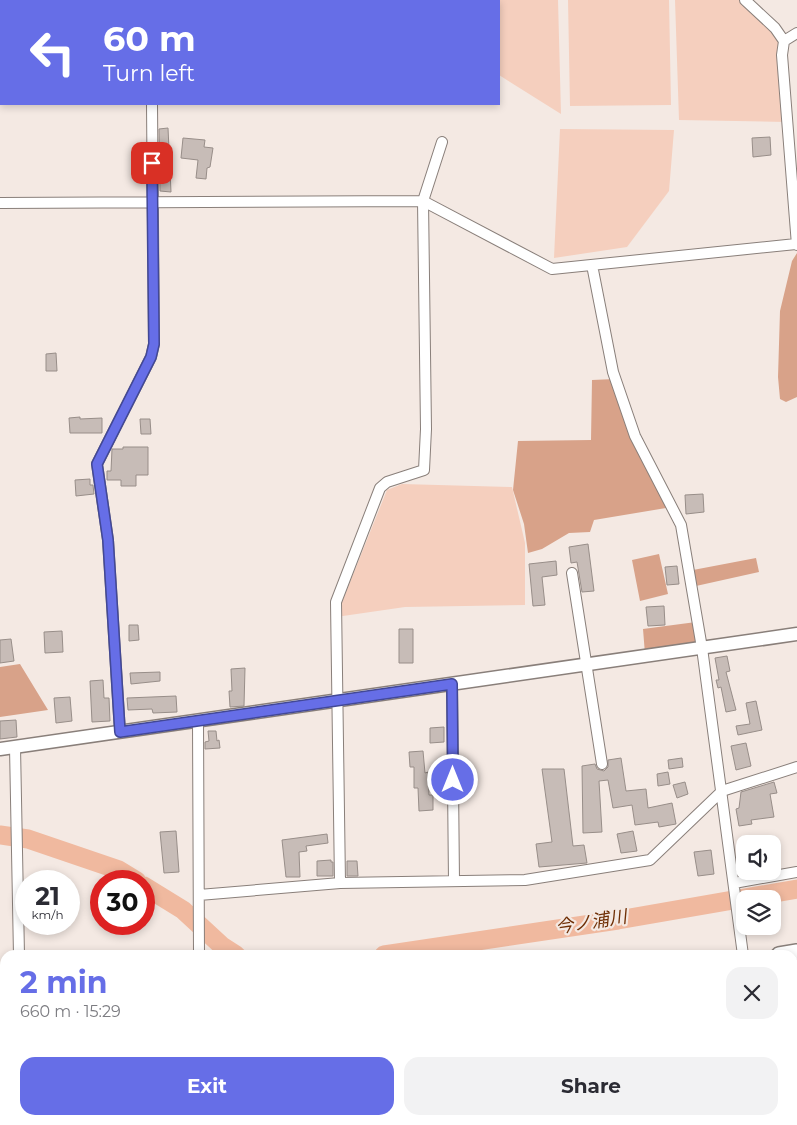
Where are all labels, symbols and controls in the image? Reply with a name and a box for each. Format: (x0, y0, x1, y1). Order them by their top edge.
text: 60 m (103, 17, 196, 60)
icon: left (20, 20, 85, 85)
text: Turn left (103, 60, 195, 87)
pin (131, 142, 173, 184)
icon: arrive (138, 149, 166, 177)
position arrow (426, 753, 478, 805)
map controls (736, 835, 781, 935)
button: sound (736, 835, 781, 880)
speed limit sign: 30 (90, 870, 155, 935)
text: 21 (35, 881, 60, 911)
button: layers (736, 890, 781, 935)
water label: 今ノ浦川 (554, 905, 630, 938)
text: km/h (31, 907, 64, 922)
text: 2 min (20, 964, 107, 1001)
button: close (726, 967, 778, 1019)
text: 660 m · 15:29 (20, 1002, 121, 1021)
button: Exit (20, 1057, 394, 1115)
button: Share (404, 1057, 778, 1115)

